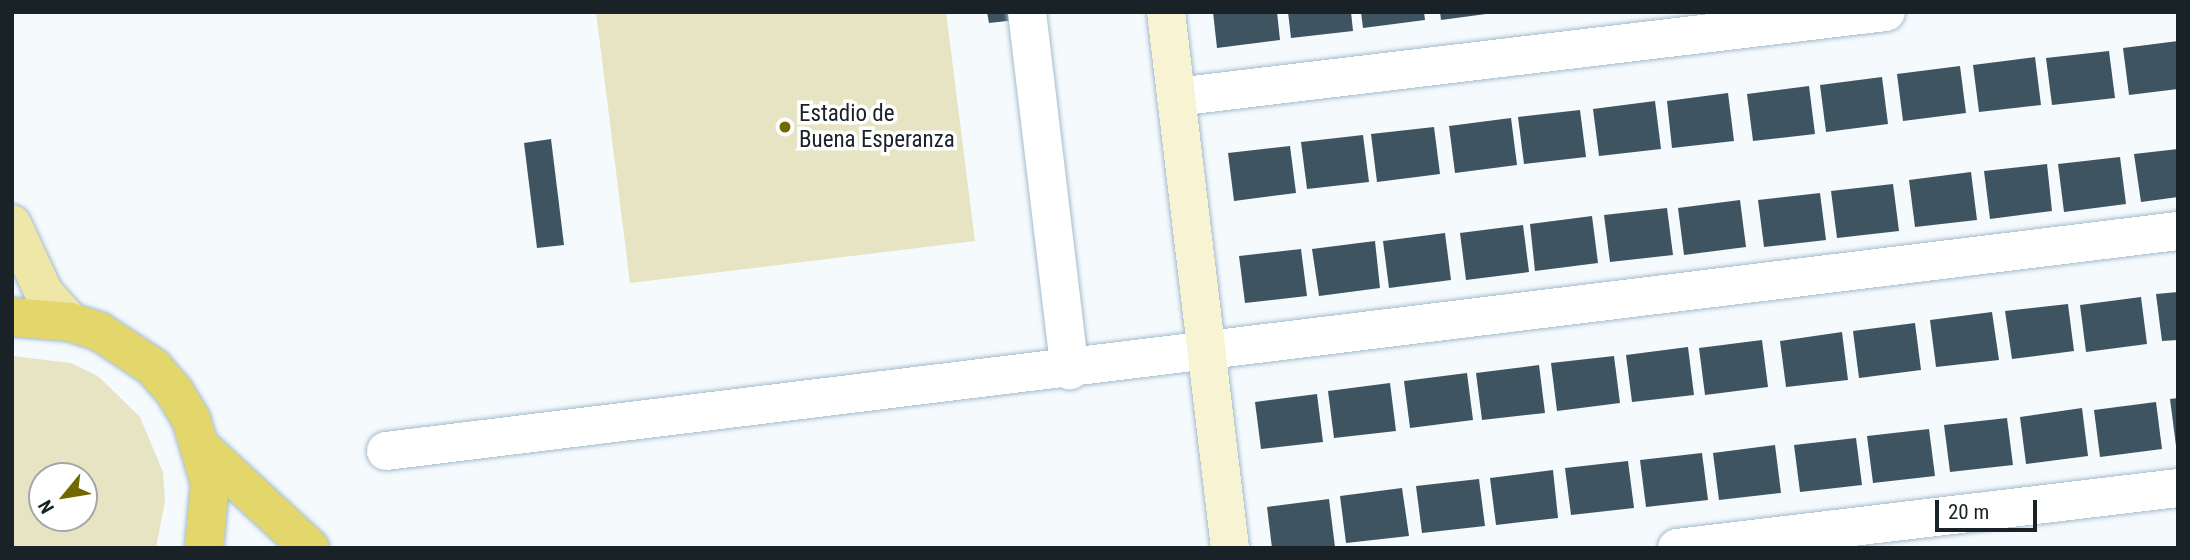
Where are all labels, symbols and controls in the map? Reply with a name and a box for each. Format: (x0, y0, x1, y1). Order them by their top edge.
place label: Estadio de Buena Esperanza (799, 100, 955, 154)
marker: Estadio de Buena Esperanza (777, 119, 793, 135)
north arrow (28, 462, 98, 532)
scale bar (1938, 486, 2039, 530)
text: N (33, 496, 59, 518)
text: 20 m (1948, 500, 1989, 524)

